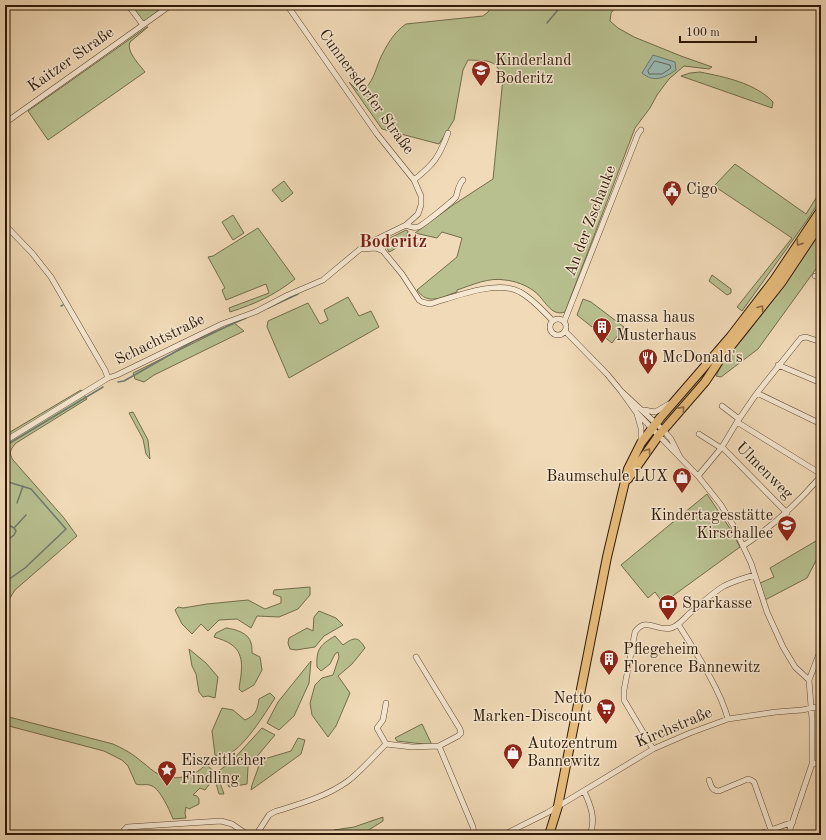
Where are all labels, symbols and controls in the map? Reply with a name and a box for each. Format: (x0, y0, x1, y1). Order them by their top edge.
scale bar (680, 18, 756, 44)
street label: Kaitzer Straße (25, 24, 117, 96)
street label: Cunnersdorfer Straße (316, 27, 416, 157)
text: 100 m (686, 27, 720, 39)
place label: Kinderland Boderitz (495, 53, 572, 87)
school or university icon: Kinderland Boderitz (470, 59, 492, 87)
street label: An der Zschauke (563, 163, 619, 279)
public building icon: Cigo (661, 179, 683, 207)
place label: Cigo (686, 182, 718, 198)
district label: Boderitz (359, 233, 427, 251)
one-way arrow (796, 239, 804, 246)
one-way arrow (757, 305, 764, 312)
place label: massa haus Musterhaus (616, 310, 697, 344)
street label: Schachtstraße (113, 311, 207, 369)
building icon: massa haus Musterhaus (591, 316, 613, 344)
restaurant icon: McDonald's (637, 347, 659, 375)
place label: McDonald's (662, 350, 743, 366)
one-way arrow (677, 406, 684, 413)
street label: Ulmenweg (732, 439, 796, 503)
one-way arrow (643, 448, 651, 455)
shop icon: Baumschule LUX (671, 466, 693, 494)
place label: Baumschule LUX (546, 469, 668, 485)
place label: Kindertagesstätte Kirschallee (650, 508, 773, 542)
school or university icon: Kindertagesstätte Kirschallee (776, 514, 798, 542)
bank icon: Sparkasse (657, 593, 679, 621)
place label: Sparkasse (682, 596, 752, 612)
place label: Pflegeheim Florence Bannewitz (623, 642, 760, 676)
building icon: Pflegeheim Florence Bannewitz (598, 648, 620, 676)
place label: Netto Marken-Discount (472, 691, 592, 725)
supermarket icon: Netto Marken-Discount (595, 697, 617, 725)
street label: Kirchstraße (633, 705, 715, 751)
place label: Autozentrum Bannewitz (527, 736, 618, 770)
shop icon: Autozentrum Bannewitz (502, 742, 524, 770)
place label: Eiszeitlicher Findling (181, 753, 266, 787)
place icon: Eiszeitlicher Findling (156, 759, 178, 787)

